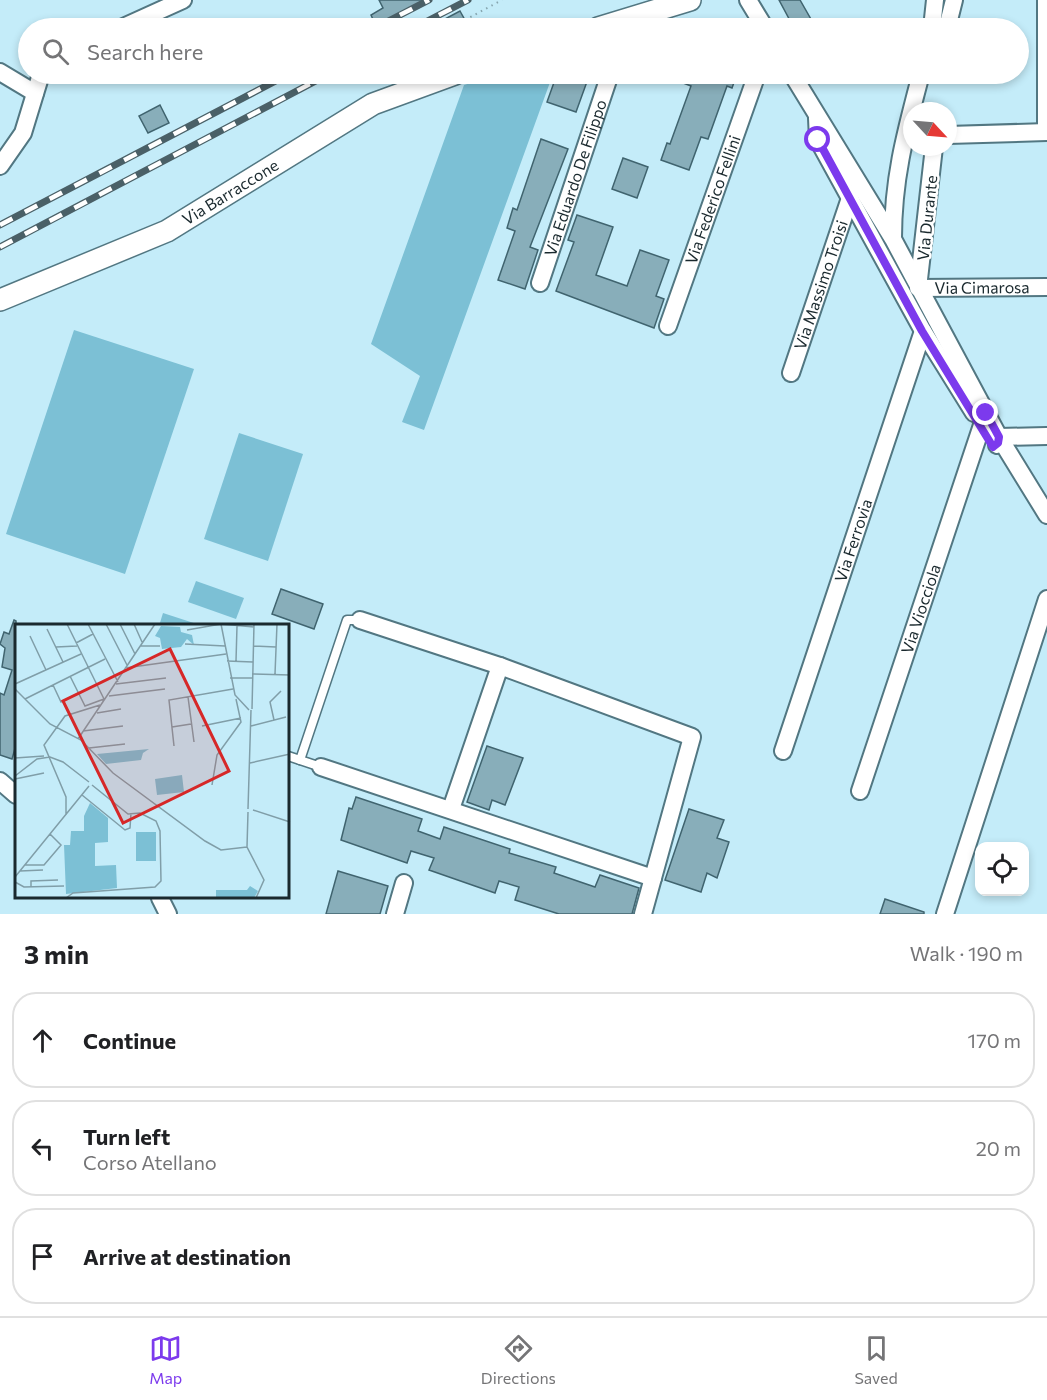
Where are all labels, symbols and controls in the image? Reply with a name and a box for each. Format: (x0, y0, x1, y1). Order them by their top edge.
search box (18, 18, 1029, 84)
icon: search (39, 35, 72, 68)
text: Search here (87, 38, 203, 65)
street label: Via Eduardo De Filippo (540, 97, 610, 258)
north arrow (903, 102, 957, 156)
route start (804, 126, 830, 152)
street label: Via Federico Fellini (681, 132, 744, 267)
street label: Via Barraccone (178, 155, 282, 228)
street label: Via Durante (913, 174, 940, 262)
street label: Via Massimo Troisi (790, 217, 851, 352)
street label: Via Cimarosa (934, 277, 1030, 297)
route end (972, 399, 998, 425)
street label: Via Ferrovia (830, 496, 875, 584)
street label: Via Viocciola (896, 561, 944, 656)
inset map (15, 624, 290, 899)
map controls (975, 842, 1029, 896)
button: locate (975, 842, 1029, 896)
text: 3 min (24, 938, 89, 969)
text: Walk · 190 m (910, 941, 1023, 965)
icon: ahead (26, 1024, 59, 1057)
text: Continue (83, 1027, 176, 1054)
text: 170 m (968, 1028, 1021, 1052)
text: Turn left (83, 1123, 170, 1150)
icon: left (26, 1132, 59, 1165)
text: 20 m (976, 1136, 1021, 1160)
text: Corso Atellano (83, 1150, 217, 1174)
icon: arrive (26, 1240, 59, 1273)
text: Arrive at destination (83, 1243, 291, 1270)
tab: Map (149, 1332, 182, 1387)
tab: Directions (481, 1332, 556, 1387)
tab: Saved (854, 1332, 898, 1387)

